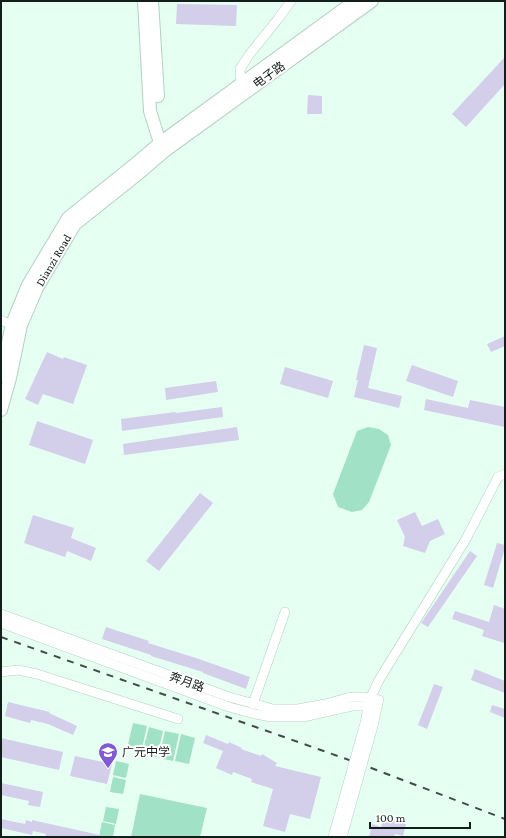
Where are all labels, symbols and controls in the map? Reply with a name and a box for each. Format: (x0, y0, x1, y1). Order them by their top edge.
street label: 电子路 (250, 59, 288, 91)
street label: Dianzi Road (33, 231, 75, 289)
street label: 奔月路 (168, 669, 206, 695)
school or university icon: 广元中学 (97, 741, 119, 769)
place label: 广元中学 (122, 745, 170, 759)
scale bar (370, 804, 470, 830)
text: 100 m (376, 811, 406, 825)

